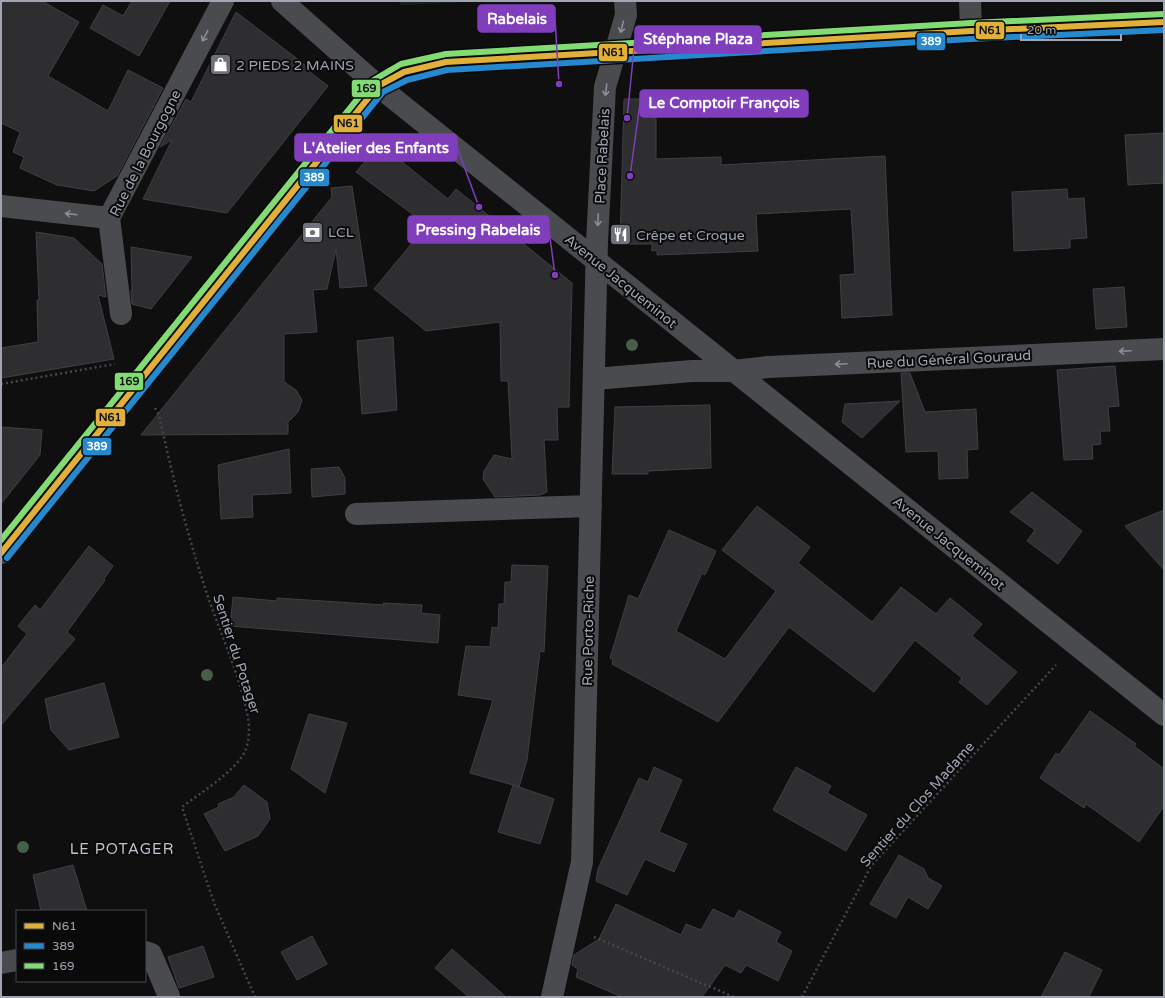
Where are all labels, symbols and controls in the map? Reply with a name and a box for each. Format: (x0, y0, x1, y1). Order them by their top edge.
callout: Rabelais (478, 5, 555, 32)
text: Rabelais (487, 10, 547, 28)
scale bar (1021, 16, 1121, 42)
one-way arrow (618, 20, 626, 33)
line badge: N61 (975, 21, 1005, 40)
text: 20 m (1027, 23, 1056, 37)
text: N61 (979, 24, 1001, 37)
callout: Stéphane Plaza (635, 26, 761, 53)
one-way arrow (201, 29, 209, 41)
text: Stéphane Plaza (643, 30, 753, 49)
line badge: 389 (916, 32, 946, 51)
text: 389 (921, 35, 941, 48)
line badge: N61 (598, 43, 628, 62)
text: N61 (602, 46, 624, 59)
shop icon: 2 PIEDS 2 MAINS (207, 52, 233, 78)
place label: 2 PIEDS 2 MAINS (236, 57, 354, 74)
line badge: 169 (351, 79, 381, 98)
text: 169 (356, 82, 376, 95)
one-way arrow (602, 83, 609, 96)
street label: Rue de la Bourgogne (106, 87, 185, 219)
callout: Le Comptoir François (640, 90, 808, 117)
text: Le Comptoir François (648, 94, 800, 113)
street label: Place Rabelais (592, 107, 614, 204)
line badge: N61 (333, 114, 363, 133)
text: N61 (337, 117, 359, 130)
callout: L'Atelier des Enfants (295, 134, 457, 161)
text: L'Atelier des Enfants (303, 139, 449, 157)
line badge: 389 (299, 168, 330, 187)
text: 389 (304, 171, 324, 184)
one-way arrow (65, 210, 78, 218)
one-way arrow (595, 213, 602, 226)
callout: Pressing Rabelais (408, 216, 549, 243)
bank icon: LCL (300, 219, 326, 245)
text: Pressing Rabelais (416, 221, 540, 240)
restaurant icon: Crêpe et Croque (608, 222, 634, 248)
place label: LCL (328, 224, 354, 241)
place label: Crêpe et Croque (636, 227, 745, 244)
street label: Avenue Jacqueminot (561, 231, 681, 332)
street label: Rue du Général Gouraud (866, 347, 1032, 372)
one-way arrow (1119, 347, 1132, 354)
one-way arrow (835, 360, 848, 368)
line badge: 169 (114, 372, 144, 391)
text: 169 (119, 375, 139, 388)
line badge: N61 (95, 408, 126, 427)
text: N61 (99, 411, 121, 424)
line badge: 389 (82, 437, 112, 456)
text: 389 (87, 440, 107, 453)
street label: Avenue Jacqueminot (889, 493, 1009, 594)
street label: Rue Porto-Riche (579, 576, 598, 686)
street label: Sentier du Potager (209, 592, 264, 717)
street label: Sentier du Clos Madame (857, 738, 978, 870)
district label: LE POTAGER (70, 840, 174, 858)
legend (16, 910, 146, 982)
text: N61 (52, 919, 77, 933)
text: 389 (52, 939, 75, 953)
text: 169 (52, 959, 75, 973)

